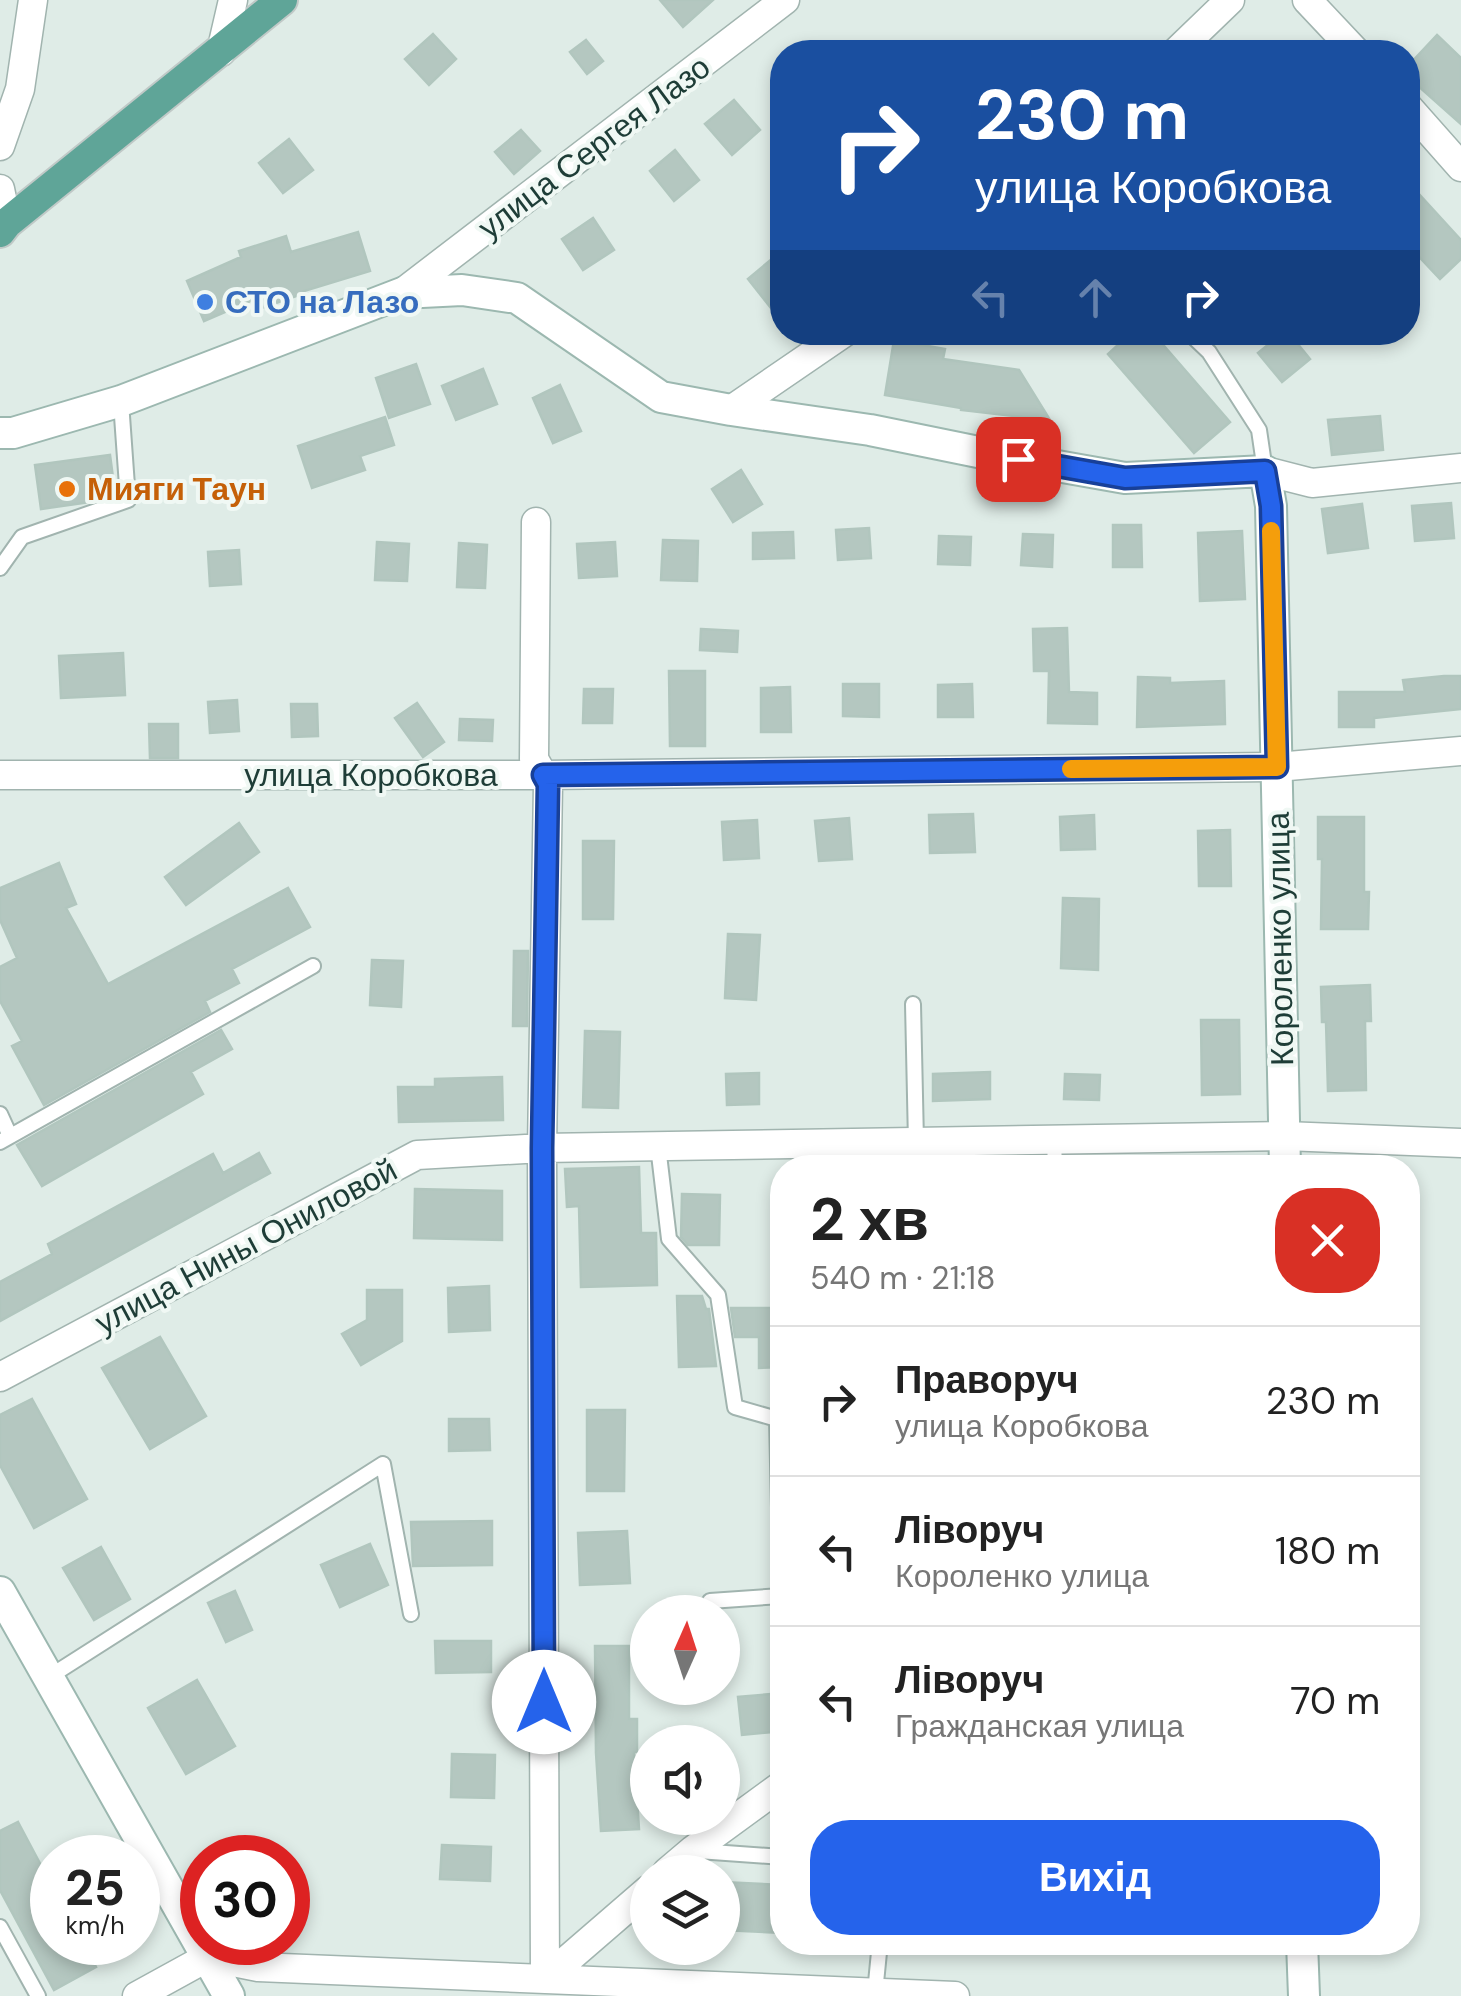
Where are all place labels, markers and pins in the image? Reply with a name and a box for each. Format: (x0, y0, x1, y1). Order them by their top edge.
place label: СТО на Лазо (225, 281, 419, 323)
marker: СТО на Лазо (194, 291, 216, 313)
pin (976, 417, 1061, 502)
place label: Мияги Таун (87, 468, 266, 510)
marker: Мияги Таун (56, 478, 78, 500)

